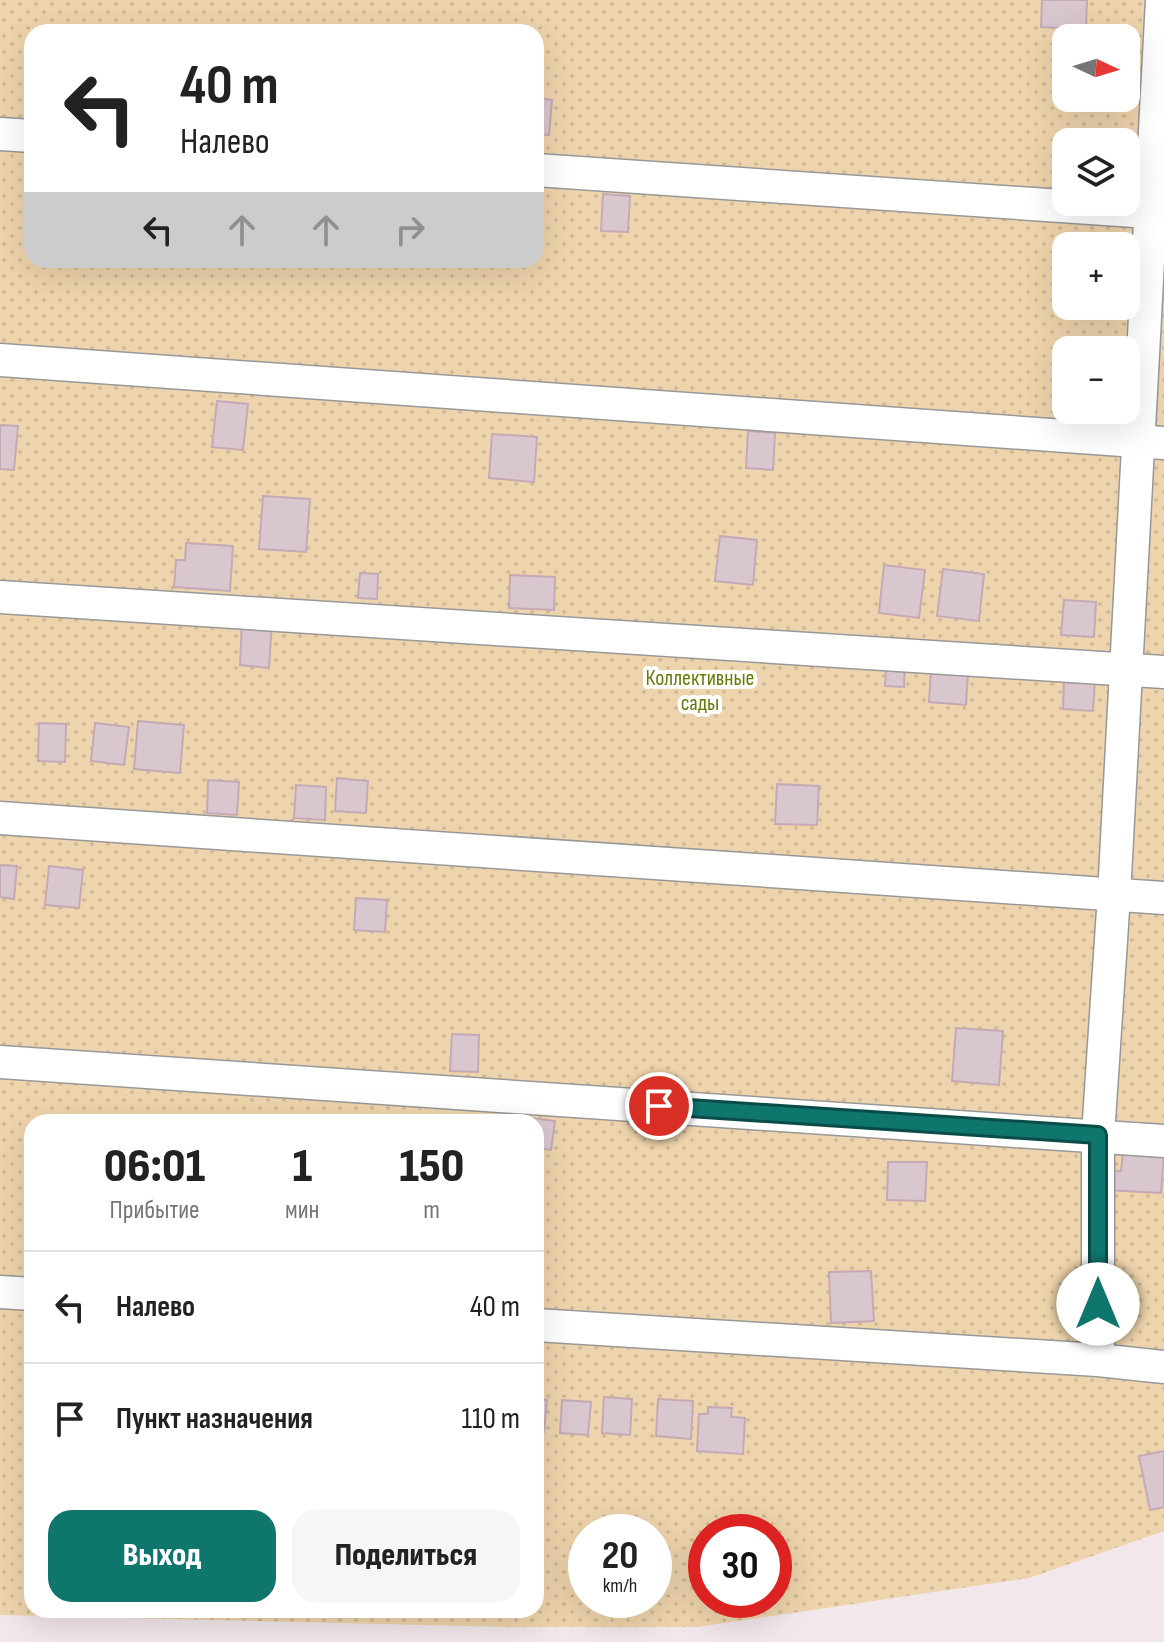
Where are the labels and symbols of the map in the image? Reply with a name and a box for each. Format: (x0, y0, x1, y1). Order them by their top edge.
north arrow (1052, 24, 1140, 112)
park label: Коллективные сады (646, 665, 754, 717)
pin (625, 1072, 693, 1140)
position arrow (1056, 1262, 1140, 1346)
speed limit sign: 30 (688, 1514, 792, 1618)

